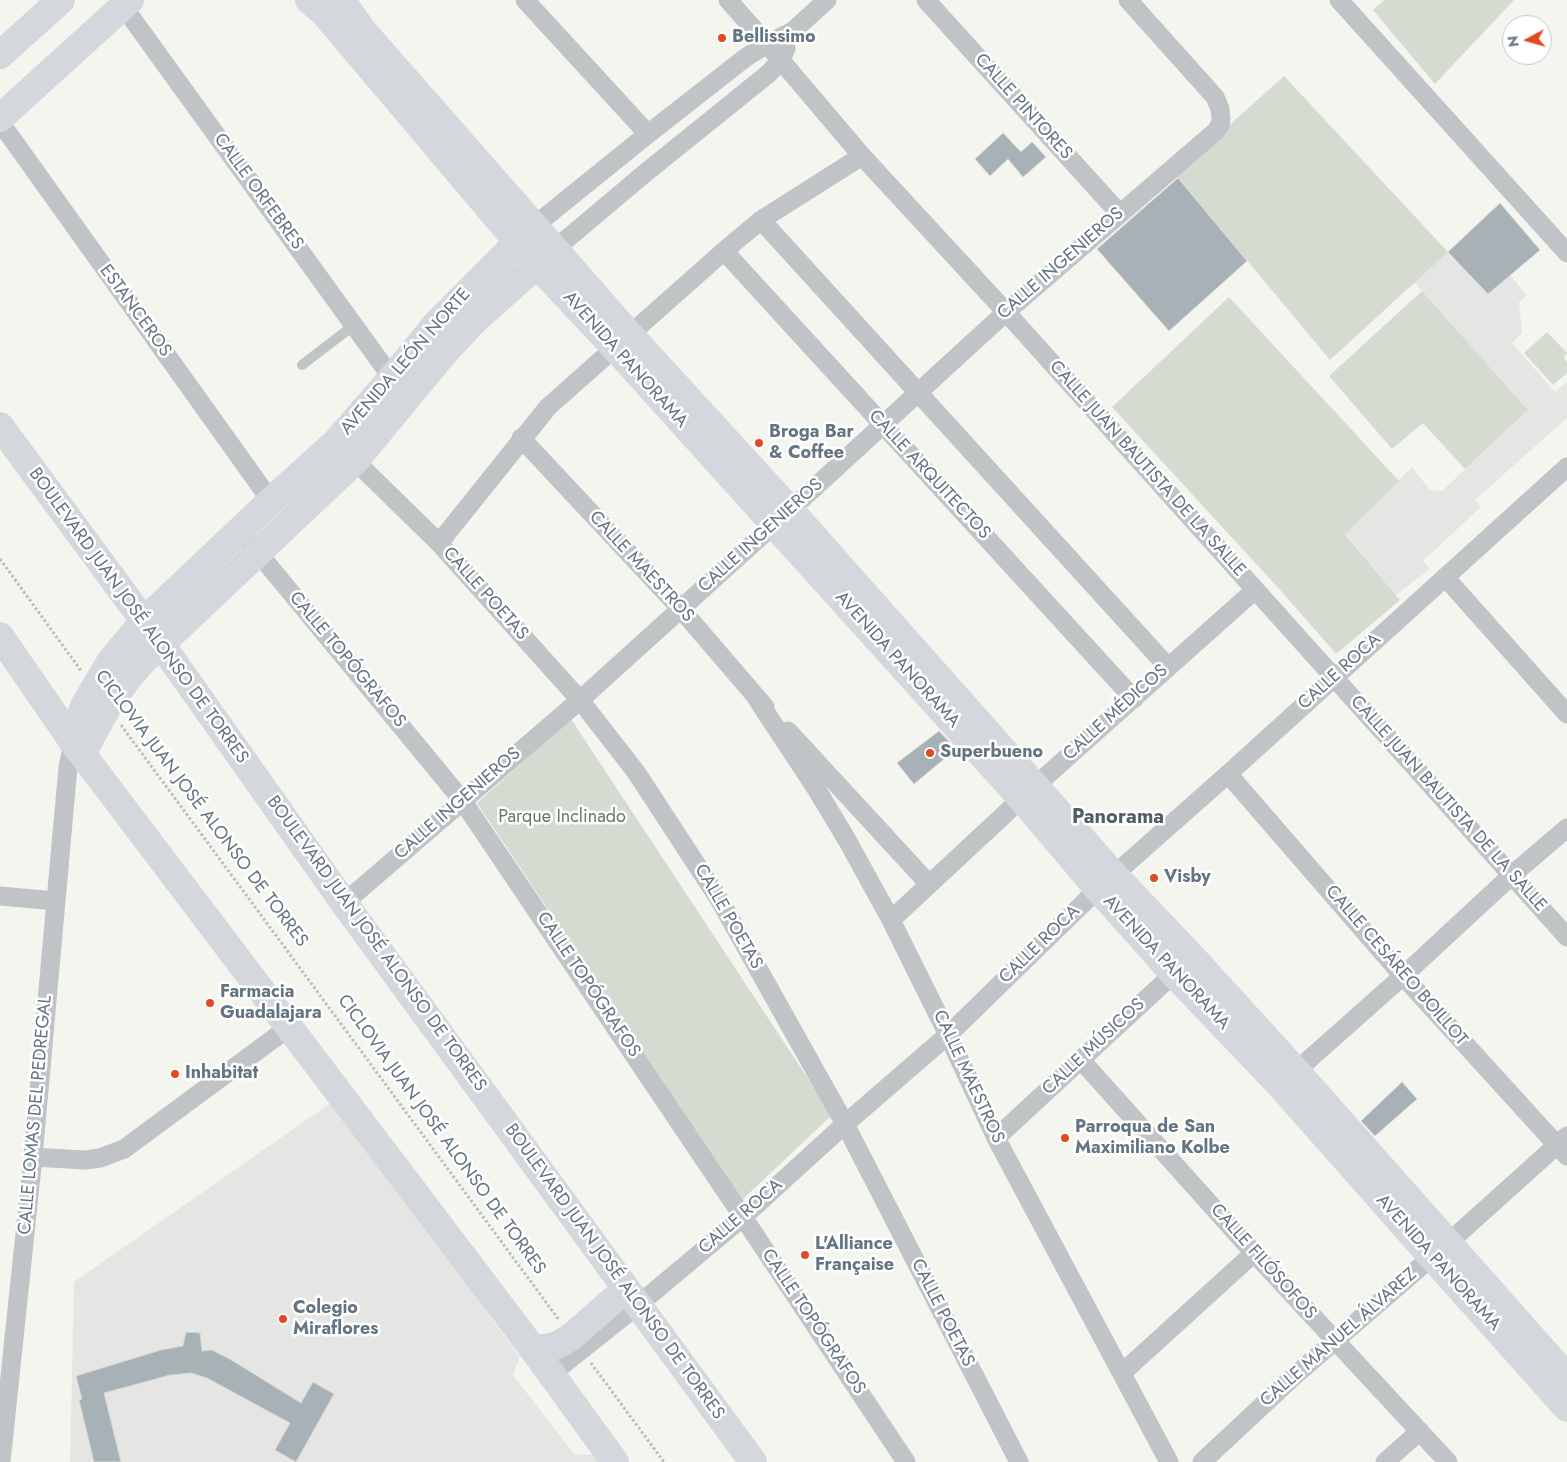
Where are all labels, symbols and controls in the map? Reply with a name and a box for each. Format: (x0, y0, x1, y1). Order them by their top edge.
north arrow (1502, 15, 1552, 65)
place label: Bellissimo (732, 27, 816, 49)
marker: Bellissimo (716, 32, 728, 44)
text: N (1503, 35, 1524, 48)
street label: CALLE PINTORES (970, 50, 1076, 164)
street label: CALLE ORFEBRES (209, 130, 307, 254)
street label: CALLE INGENIEROS (994, 203, 1128, 325)
street label: ESTANCEROS (94, 261, 176, 361)
street label: AVENIDA LEÓN NORTE (336, 284, 476, 440)
street label: AVENIDA PANORAMA (558, 287, 692, 433)
street label: CALLE JUAN BAUTISTA DE LA SALLE (1044, 357, 1250, 581)
street label: CALLE ARQUITECTOS (864, 406, 994, 544)
place label: Broga Bar & Coffee (769, 422, 854, 464)
marker: Broga Bar & Coffee (753, 437, 765, 449)
street label: BOULEVARD JUAN JOSÉ ALONSO DE TORRES (23, 464, 253, 768)
street label: CALLE INGENIEROS (694, 474, 828, 598)
street label: CALLE MAESTROS (584, 507, 698, 627)
street label: CALLE POETAS (438, 543, 532, 645)
street label: AVENIDA PANORAMA (830, 587, 964, 733)
street label: CALLE TOPÓGRAFOS (284, 588, 410, 732)
street label: CALLE ROCA (1294, 629, 1386, 715)
street label: CALLE MÉDICOS (1059, 660, 1173, 766)
street label: CICLOVIA JUAN JOSÉ ALONSO DE TORRES (90, 666, 312, 952)
street label: CALLE JUAN BAUTISTA DE LA SALLE (1345, 692, 1551, 916)
place label: Superbueno (940, 742, 1043, 764)
street label: CALLE INGENIEROS (391, 743, 525, 865)
marker: Superbueno (924, 747, 936, 759)
street label: BOULEVARD JUAN JOSÉ ALONSO DE TORRES (261, 792, 491, 1096)
district label: Panorama (1072, 806, 1164, 830)
park label: Parque Inclinado (498, 807, 626, 829)
street label: CALLE POETAS (689, 861, 767, 973)
place label: Visby (1164, 867, 1211, 889)
marker: Visby (1148, 872, 1160, 884)
street label: CALLE CESÁREO BOILLOT (1320, 881, 1472, 1051)
street label: AVENIDA PANORAMA (1098, 891, 1234, 1035)
street label: CALLE ROCA (995, 901, 1085, 989)
street label: CALLE TOPÓGRAFOS (531, 908, 645, 1062)
place label: Farmacia Guadalajara (220, 982, 322, 1024)
street label: CICLOVIA JUAN JOSÉ ALONSO DE TORRES (332, 991, 550, 1279)
street label: CALLE MÚSICOS (1038, 994, 1150, 1100)
street label: CALLE LOMAS DEL PEDREGAL (15, 995, 57, 1235)
marker: Farmacia Guadalajara (204, 997, 216, 1009)
street label: CALLE MAESTROS (928, 1007, 1008, 1147)
place label: Inhabitat (185, 1063, 258, 1085)
marker: Inhabitat (169, 1068, 181, 1080)
place label: Parroqua de San Maximiliano Kolbe (1075, 1117, 1230, 1160)
street label: BOULEVARD JUAN JOSÉ ALONSO DE TORRES (499, 1120, 729, 1424)
marker: Parroqua de San Maximiliano Kolbe (1059, 1132, 1071, 1144)
street label: CALLE ROCA (695, 1175, 787, 1259)
street label: AVENIDA PANORAMA (1371, 1190, 1505, 1336)
street label: CALLE FILÓSOFOS (1206, 1200, 1320, 1324)
place label: L'Alliance Française (815, 1234, 894, 1276)
street label: CALLE TOPÓGRAFOS (756, 1245, 870, 1399)
marker: L'Alliance Française (799, 1249, 811, 1261)
street label: CALLE POETAS (906, 1256, 978, 1370)
street label: CALLE MANUEL ÁLVAREZ (1256, 1264, 1422, 1412)
place label: Colegio Miraflores (293, 1298, 378, 1340)
marker: Colegio Miraflores (277, 1313, 289, 1325)

